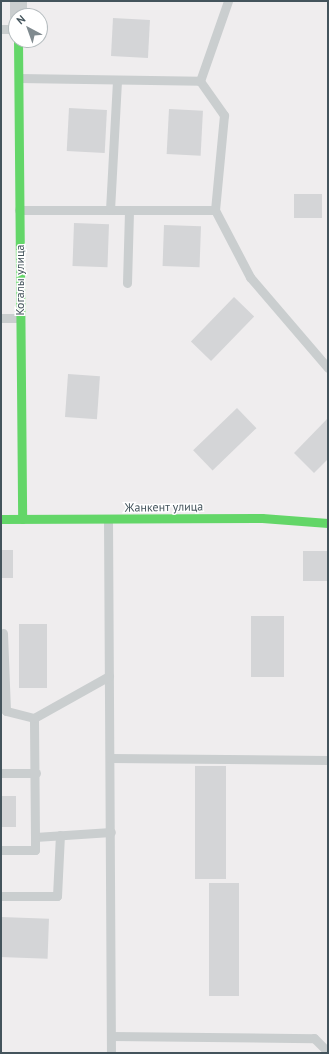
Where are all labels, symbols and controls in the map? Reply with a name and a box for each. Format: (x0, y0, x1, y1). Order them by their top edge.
north arrow (8, 8, 48, 48)
text: N (13, 12, 28, 27)
street label: Когалы улица (13, 244, 27, 316)
street label: Жанкент улица (124, 499, 204, 515)

